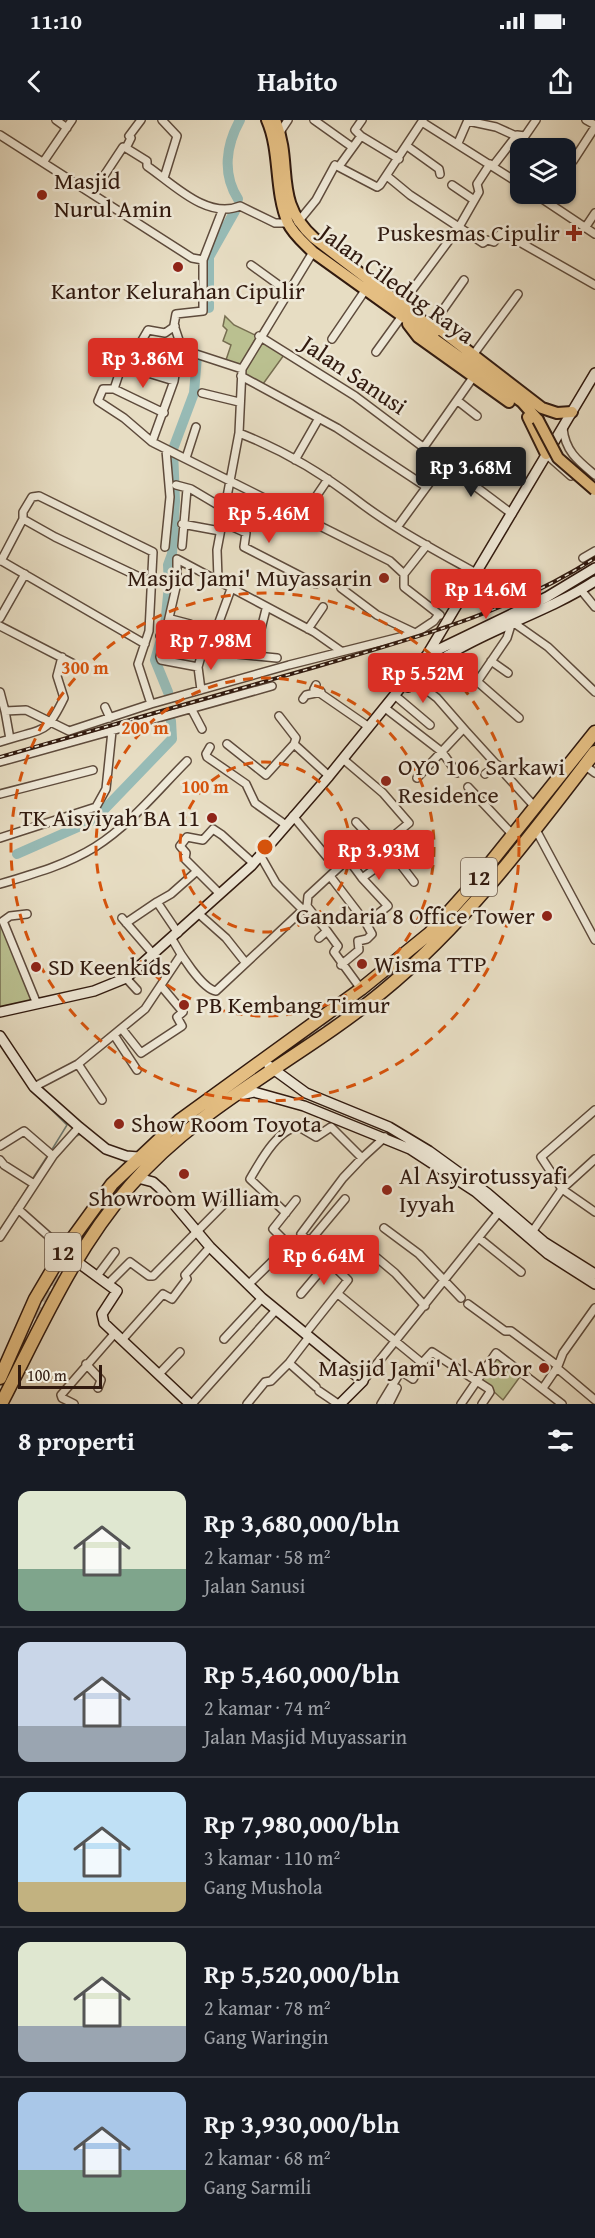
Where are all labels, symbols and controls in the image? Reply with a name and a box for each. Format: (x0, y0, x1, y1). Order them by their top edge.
text: 11:10 (30, 5, 82, 37)
text: Habito (257, 61, 338, 101)
icon: back (18, 65, 51, 98)
icon: share (544, 65, 577, 98)
map controls (510, 138, 576, 204)
button: layers (510, 138, 576, 204)
place label: Masjid Nurul Amin (54, 163, 172, 226)
marker: Masjid Nurul Amin (35, 188, 49, 202)
street label: Jalan Ciledug Raya (310, 213, 483, 352)
place label: Puskesmas Cipulir (377, 215, 560, 250)
marker: Puskesmas Cipulir (565, 224, 583, 242)
marker: Kantor Kelurahan Cipulir (171, 260, 185, 274)
place label: Kantor Kelurahan Cipulir (51, 273, 305, 308)
street label: Jalan Sanusi (292, 324, 415, 423)
pin: Rp 3.86M (81, 338, 205, 389)
text: Rp 3.86M (102, 343, 184, 372)
pin: Rp 3.68M (409, 447, 533, 498)
text: Rp 3.68M (430, 452, 512, 481)
pin: Rp 5.46M (207, 493, 331, 544)
text: Rp 5.46M (228, 498, 310, 527)
place label: Masjid Jami' Muyassarin (127, 560, 373, 595)
pin: Rp 14.6M (424, 569, 548, 620)
marker: Masjid Jami' Muyassarin (377, 571, 391, 585)
text: Rp 14.6M (445, 574, 527, 603)
pin: Rp 7.98M (149, 620, 273, 671)
text: Rp 7.98M (170, 625, 252, 654)
pin: Rp 5.52M (361, 653, 485, 704)
text: 300 m (61, 654, 109, 681)
text: Rp 5.52M (382, 658, 464, 687)
text: 200 m (121, 714, 169, 741)
place label: OYO 106 Sarkawi Residence (398, 749, 565, 812)
text: 100 m (181, 773, 229, 800)
marker: OYO 106 Sarkawi Residence (379, 774, 393, 788)
place label: TK Aisyiyah BA 11 (19, 800, 200, 835)
marker: TK Aisyiyah BA 11 (205, 811, 219, 825)
pin: Rp 3.93M (317, 830, 441, 881)
text: Rp 3.93M (338, 835, 420, 864)
centre of rings (255, 837, 275, 857)
road number: 12 (461, 858, 497, 896)
place label: Gandaria 8 Office Tower (296, 898, 535, 933)
marker: Gandaria 8 Office Tower (540, 909, 554, 923)
place label: Wisma TTP (374, 946, 487, 981)
place label: SD Keenkids (48, 949, 171, 984)
marker: Wisma TTP (355, 957, 369, 971)
marker: SD Keenkids (29, 960, 43, 974)
place label: PB Kembang Timur (196, 987, 390, 1022)
marker: PB Kembang Timur (177, 998, 191, 1012)
place label: Show Room Toyota (131, 1106, 323, 1141)
marker: Show Room Toyota (112, 1117, 126, 1131)
place label: Al Asyirotussyafi Iyyah (399, 1158, 568, 1221)
marker: Showroom William (177, 1167, 191, 1181)
place label: Showroom William (88, 1180, 280, 1215)
marker: Al Asyirotussyafi Iyyah (380, 1183, 394, 1197)
road number: 12 (45, 1233, 81, 1271)
pin: Rp 6.64M (262, 1235, 386, 1286)
text: Rp 6.64M (283, 1240, 365, 1269)
place label: Masjid Jami' Al Abror (318, 1350, 532, 1385)
marker: Masjid Jami' Al Abror (537, 1361, 551, 1375)
scale bar (18, 1362, 102, 1390)
text: 100 m (27, 1363, 67, 1387)
text: 8 properti (18, 1421, 135, 1460)
icon: filters (544, 1424, 577, 1457)
text: Rp 3,680,000/bln (204, 1503, 400, 1542)
icon: home (66, 1515, 138, 1587)
text: 2 kamar · 58 m² (204, 1542, 331, 1571)
text: Jalan Sanusi (204, 1571, 305, 1600)
text: Rp 5,460,000/bln (204, 1654, 400, 1693)
icon: home (66, 1666, 138, 1738)
text: 2 kamar · 74 m² (204, 1693, 331, 1722)
text: Jalan Masjid Muyassarin (204, 1722, 407, 1751)
text: Rp 7,980,000/bln (204, 1804, 400, 1843)
icon: home (66, 1816, 138, 1888)
text: 3 kamar · 110 m² (204, 1843, 340, 1872)
text: Gang Mushola (204, 1872, 323, 1901)
text: Rp 5,520,000/bln (204, 1954, 400, 1993)
icon: home (66, 1966, 138, 2038)
text: 2 kamar · 78 m² (204, 1993, 331, 2022)
text: Gang Waringin (204, 2022, 328, 2051)
text: Rp 3,930,000/bln (204, 2104, 400, 2143)
icon: home (66, 2116, 138, 2188)
text: 2 kamar · 68 m² (204, 2143, 331, 2172)
text: Gang Sarmili (204, 2172, 311, 2201)

